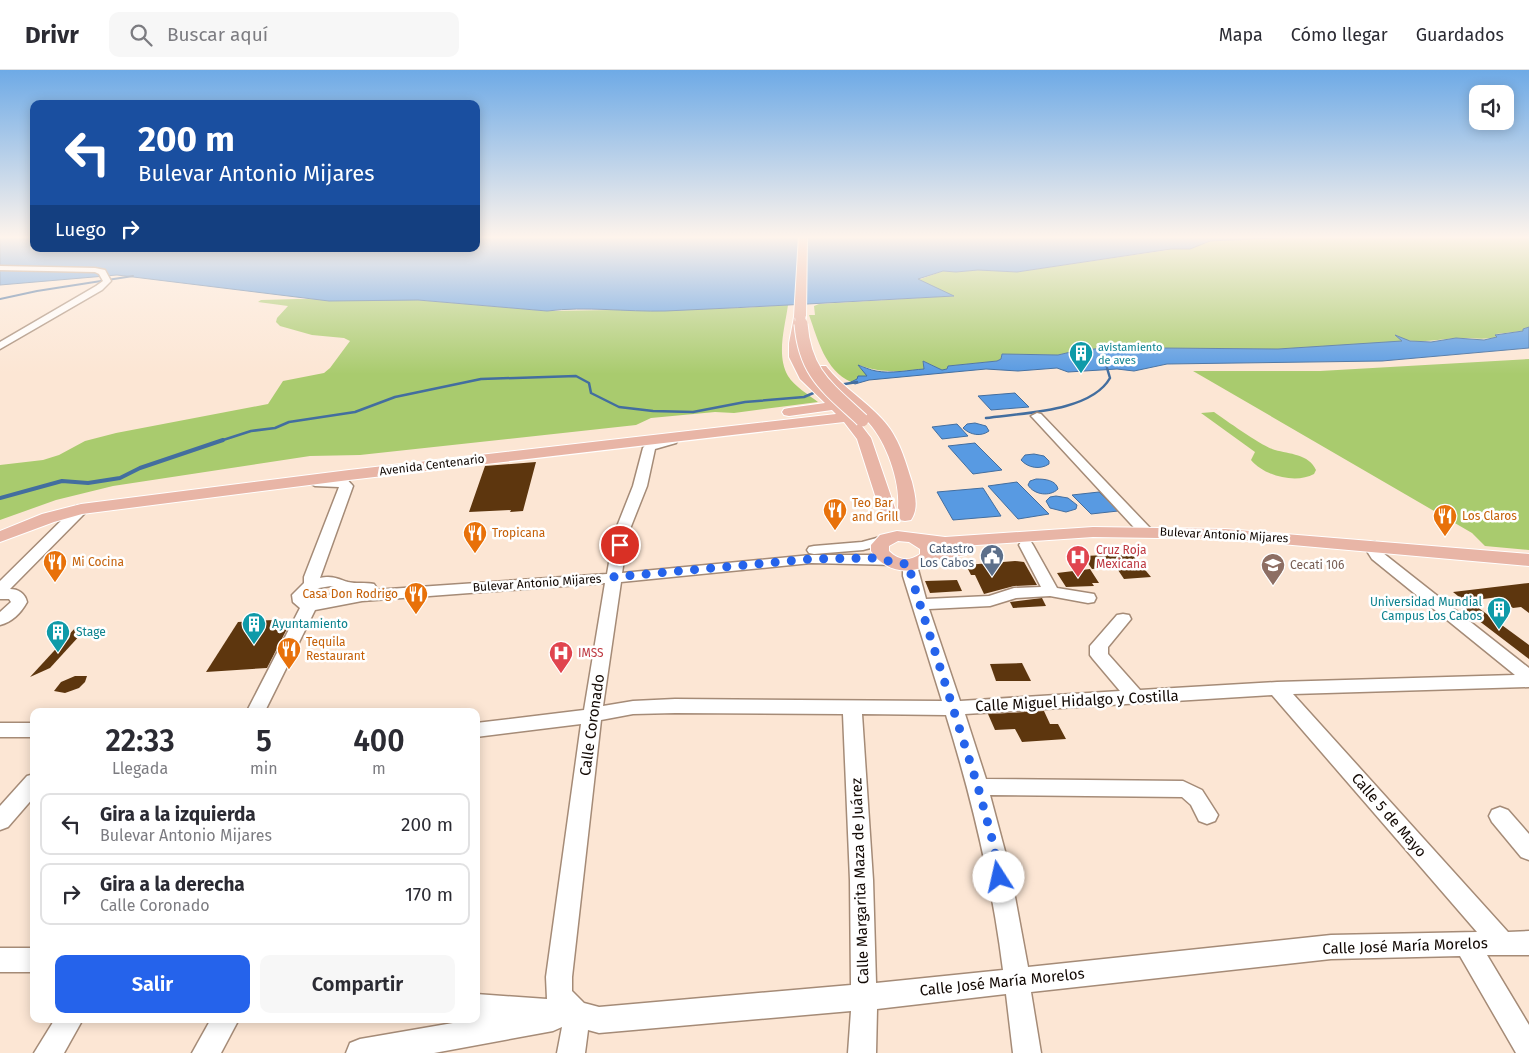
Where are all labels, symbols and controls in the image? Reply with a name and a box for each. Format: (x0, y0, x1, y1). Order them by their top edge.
search box (109, 12, 459, 57)
text: Drivr (25, 21, 79, 49)
icon: search (127, 21, 155, 49)
text: Buscar aquí (167, 23, 268, 46)
text: Mapa (1219, 24, 1263, 46)
text: Cómo llegar (1291, 24, 1388, 46)
text: Guardados (1416, 24, 1504, 46)
map controls (1469, 85, 1514, 130)
button: sound (1469, 85, 1514, 130)
text: 200 m (138, 118, 235, 160)
icon: left (55, 120, 120, 185)
text: Bulevar Antonio Mijares (138, 160, 374, 187)
icon: right (116, 215, 144, 243)
text: Luego (55, 218, 106, 241)
building icon: avistamiento de aves (1068, 340, 1094, 374)
place label: avistamiento de aves (1098, 341, 1163, 367)
street label: Avenida Centenario (379, 452, 485, 478)
place label: Teo Bar and Grill (852, 496, 899, 524)
restaurant icon: Teo Bar and Grill (822, 497, 848, 531)
restaurant icon: Los Claros (1432, 503, 1458, 537)
place label: Los Claros (1462, 509, 1517, 523)
restaurant icon: Tropicana (462, 520, 488, 554)
pin (599, 524, 641, 566)
street label: Bulevar Antonio Mijares (1159, 525, 1289, 545)
place label: Tropicana (492, 526, 545, 540)
icon: arrive (606, 531, 634, 559)
place label: Catastro Los Cabos (920, 542, 974, 570)
public building icon: Catastro Los Cabos (979, 543, 1005, 577)
place label: Cruz Roja Mexicana (1096, 543, 1147, 571)
hospital icon: Cruz Roja Mexicana (1065, 544, 1091, 578)
restaurant icon: Mi Cocina (42, 549, 68, 583)
school or university icon: Cecati 106 (1260, 552, 1286, 586)
place label: Mi Cocina (72, 555, 124, 569)
place label: Cecati 106 (1290, 558, 1344, 572)
street label: Bulevar Antonio Mijares (472, 571, 602, 594)
restaurant icon: Casa Don Rodrigo (403, 581, 429, 615)
place label: Casa Don Rodrigo (303, 587, 398, 601)
place label: Universidad Mundial Campus Los Cabos (1370, 595, 1482, 623)
building icon: Universidad Mundial Campus Los Cabos (1486, 596, 1512, 630)
building icon: Ayuntamiento (241, 611, 267, 645)
place label: Ayuntamiento (272, 617, 348, 631)
building icon: Stage (45, 619, 71, 653)
place label: Stage (76, 625, 106, 639)
place label: Tequila Restaurant (306, 635, 366, 663)
restaurant icon: Tequila Restaurant (276, 636, 302, 670)
hospital icon: IMSS (548, 640, 574, 674)
place label: IMSS (578, 646, 604, 660)
street label: Calle Coronado (576, 673, 608, 777)
street label: Calle Miguel Hidalgo y Costilla (975, 687, 1179, 715)
text: 22:33 (105, 723, 175, 759)
text: 5 (256, 723, 272, 759)
text: 400 (353, 723, 405, 759)
text: Llegada (112, 759, 168, 778)
text: min (250, 759, 278, 778)
text: m (372, 759, 386, 778)
street label: Calle 5 de Mayo (1348, 769, 1430, 861)
street label: Calle Margarita Maza de Juárez (847, 777, 873, 985)
text: Gira a la izquierda (100, 803, 256, 826)
icon: left (57, 810, 85, 838)
text: 200 m (401, 813, 453, 836)
text: Bulevar Antonio Mijares (100, 826, 272, 845)
position arrow (972, 850, 1024, 902)
text: Gira a la derecha (100, 873, 245, 896)
icon: right (57, 880, 85, 908)
text: 170 m (405, 883, 453, 906)
text: Calle Coronado (100, 896, 210, 915)
street label: Calle José María Morelos (1322, 934, 1488, 958)
button: Salir (55, 955, 250, 1013)
button: Compartir (260, 955, 455, 1013)
street label: Calle José María Morelos (919, 964, 1085, 1000)

